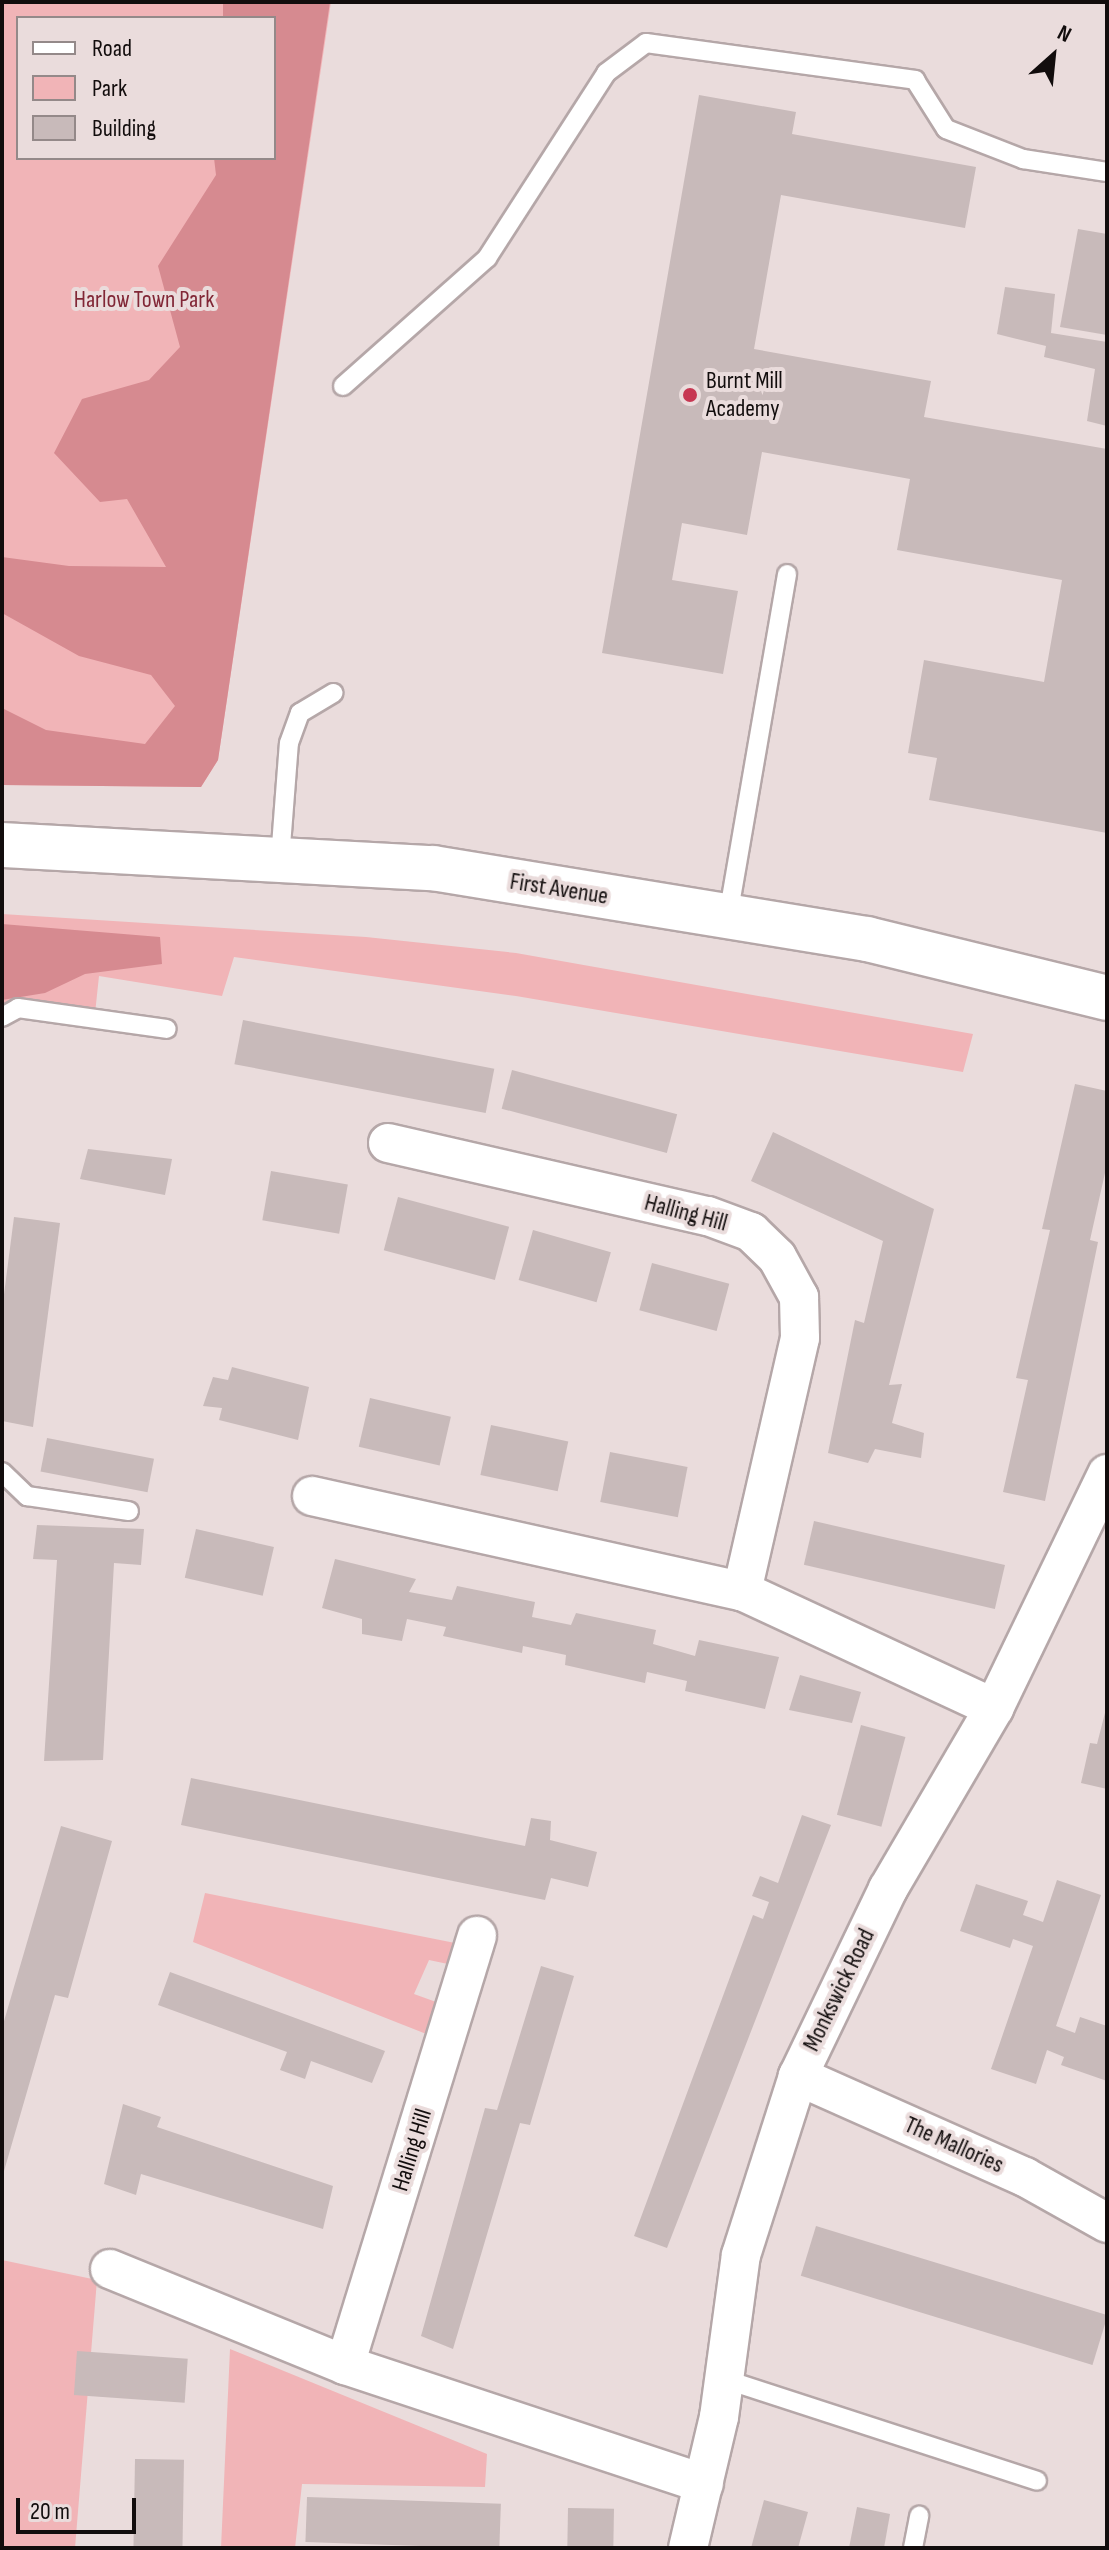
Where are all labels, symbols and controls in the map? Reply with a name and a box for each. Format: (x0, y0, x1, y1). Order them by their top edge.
legend (16, 16, 276, 160)
north arrow (1013, 16, 1093, 96)
text: N (1053, 19, 1075, 49)
text: Road (92, 34, 132, 63)
text: Park (92, 74, 127, 103)
text: Building (92, 114, 156, 143)
park label: Harlow Town Park (74, 286, 214, 314)
place label: Burnt Mill Academy (706, 367, 783, 423)
marker: Burnt Mill Academy (681, 386, 699, 404)
street label: First Avenue (508, 867, 610, 911)
street label: Halling Hill (641, 1188, 731, 1238)
street label: Monkswick Road (797, 1924, 881, 2056)
street label: Halling Hill (386, 2105, 438, 2195)
street label: The Mallories (900, 2110, 1008, 2180)
scale bar (20, 2482, 140, 2532)
text: 20 m (30, 2497, 70, 2526)

